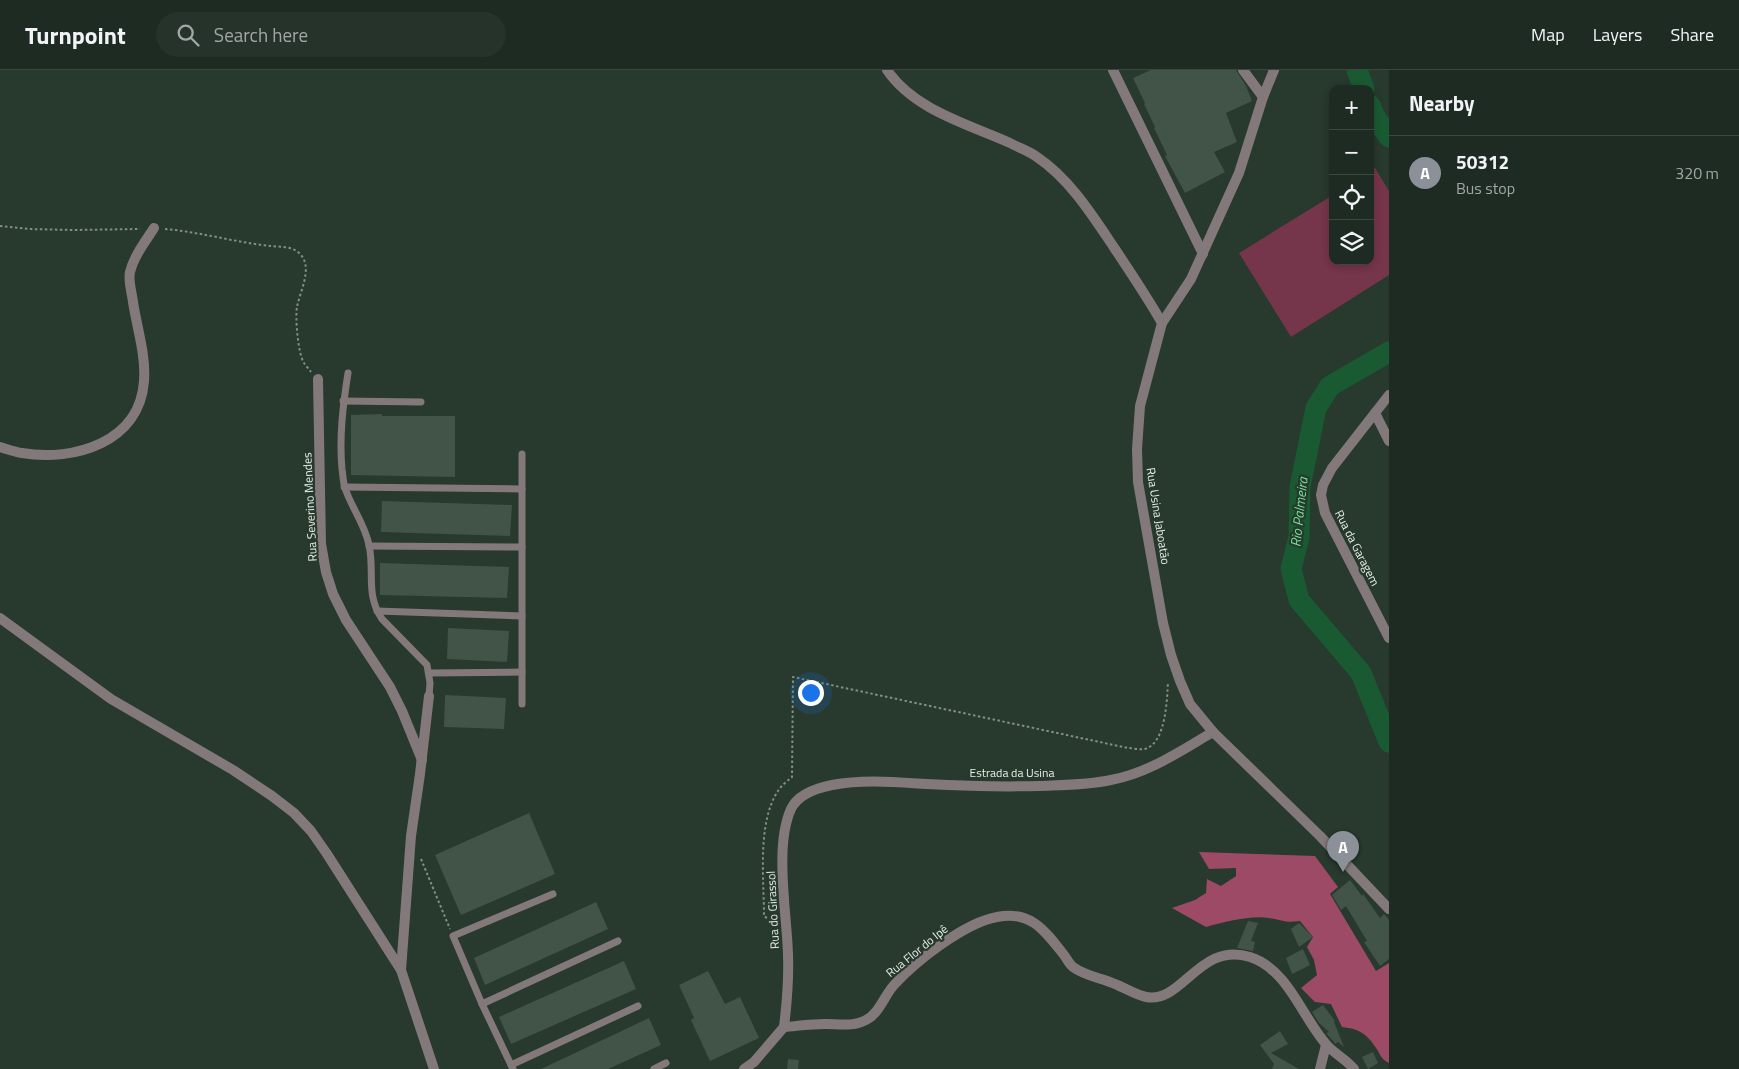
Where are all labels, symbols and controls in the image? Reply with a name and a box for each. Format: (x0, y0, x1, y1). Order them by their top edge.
search box (156, 12, 506, 57)
text: Turnpoint (25, 17, 126, 53)
text: Search here (214, 20, 308, 49)
icon: search (174, 21, 202, 49)
text: Map (1531, 21, 1565, 48)
text: Layers (1593, 21, 1642, 48)
text: Share (1670, 21, 1714, 48)
map controls (1329, 85, 1374, 265)
button: + (1329, 85, 1374, 130)
text: Nearby (1409, 87, 1474, 119)
button: − (1329, 130, 1374, 175)
text: 50312 (1456, 147, 1509, 176)
text: A (1420, 161, 1430, 185)
text: 320 m (1675, 161, 1719, 185)
button: locate (1329, 175, 1374, 220)
text: Bus stop (1456, 176, 1515, 200)
button: layers (1329, 220, 1374, 265)
street label: Rua Severino Mendes (297, 452, 322, 562)
street label: Rua Usina Jaboatão (1141, 466, 1176, 566)
water label: Rio Palmeira (1284, 475, 1313, 548)
street label: Rua da Garagem (1330, 506, 1385, 589)
your location (798, 680, 824, 706)
street label: Estrada da Usina (970, 763, 1054, 782)
pin: A (1327, 831, 1359, 872)
street label: Rua do Girassol (761, 870, 784, 950)
street label: Rua Flor do Ipê (881, 920, 952, 982)

